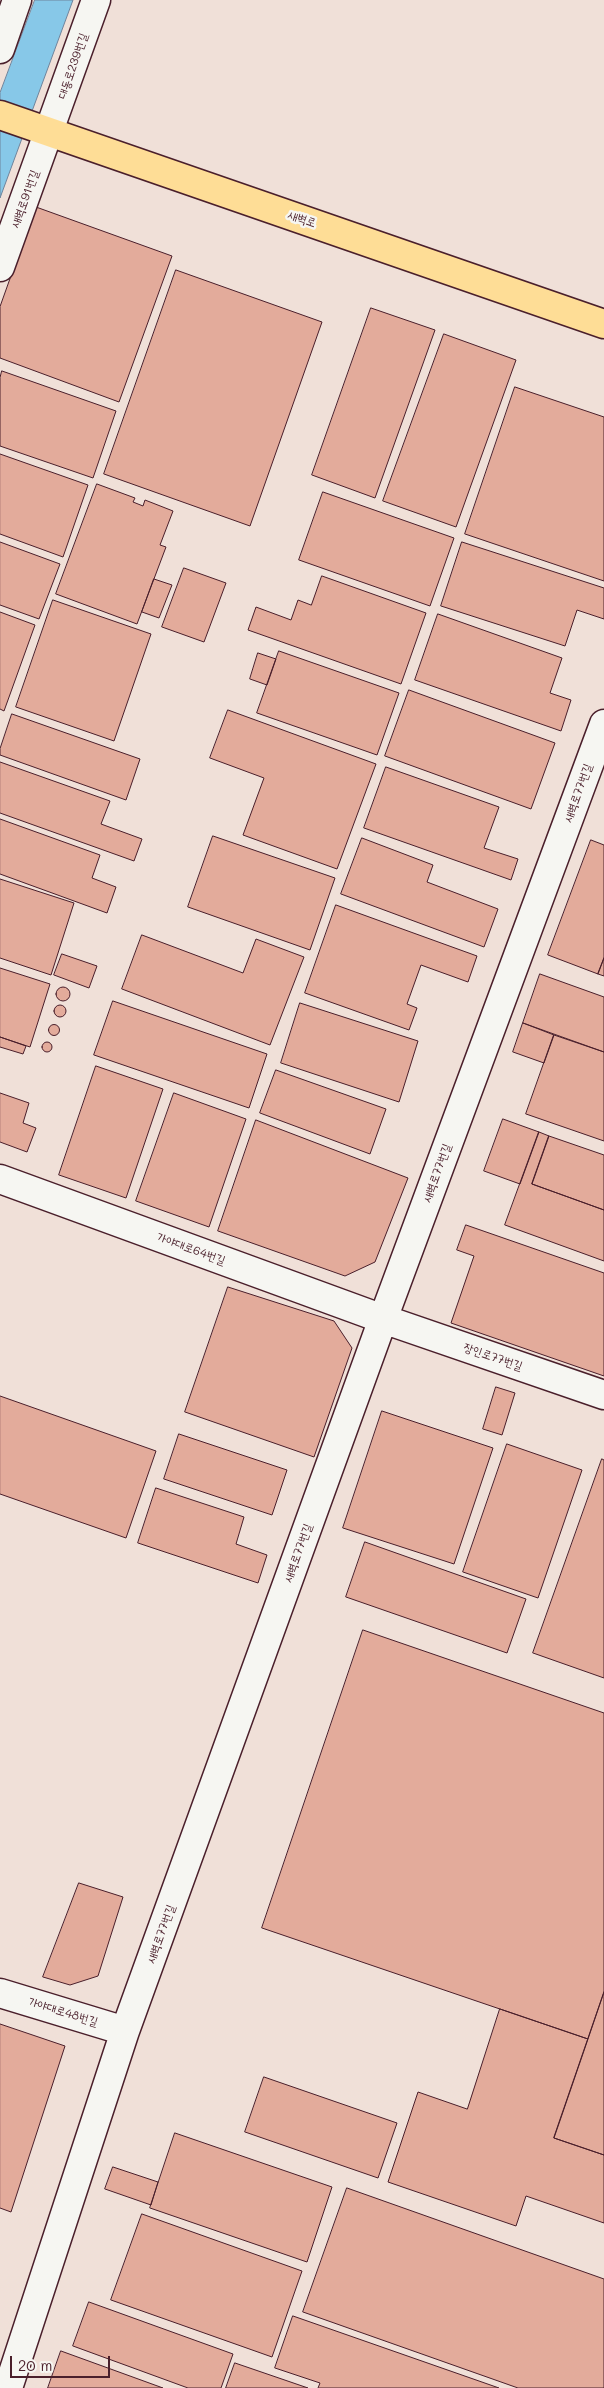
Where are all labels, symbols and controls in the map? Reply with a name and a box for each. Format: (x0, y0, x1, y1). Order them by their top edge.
street label: 대동로239번길 (55, 31, 91, 101)
street label: 새벽로91번길 (8, 168, 42, 230)
street label: 새벽로 (286, 207, 318, 231)
street label: 새벽로77번길 (561, 762, 595, 824)
street label: 새벽로77번길 (420, 1142, 454, 1204)
street label: 가야대로64번길 (155, 1230, 227, 1268)
street label: 장인로77번길 (462, 1340, 524, 1374)
street label: 새벽로77번길 (281, 1522, 315, 1584)
street label: 새벽로77번길 (144, 1903, 178, 1965)
street label: 가야대로48번길 (26, 1995, 100, 2029)
scale bar (12, 2346, 112, 2378)
text: 20 m (18, 2355, 52, 2375)

